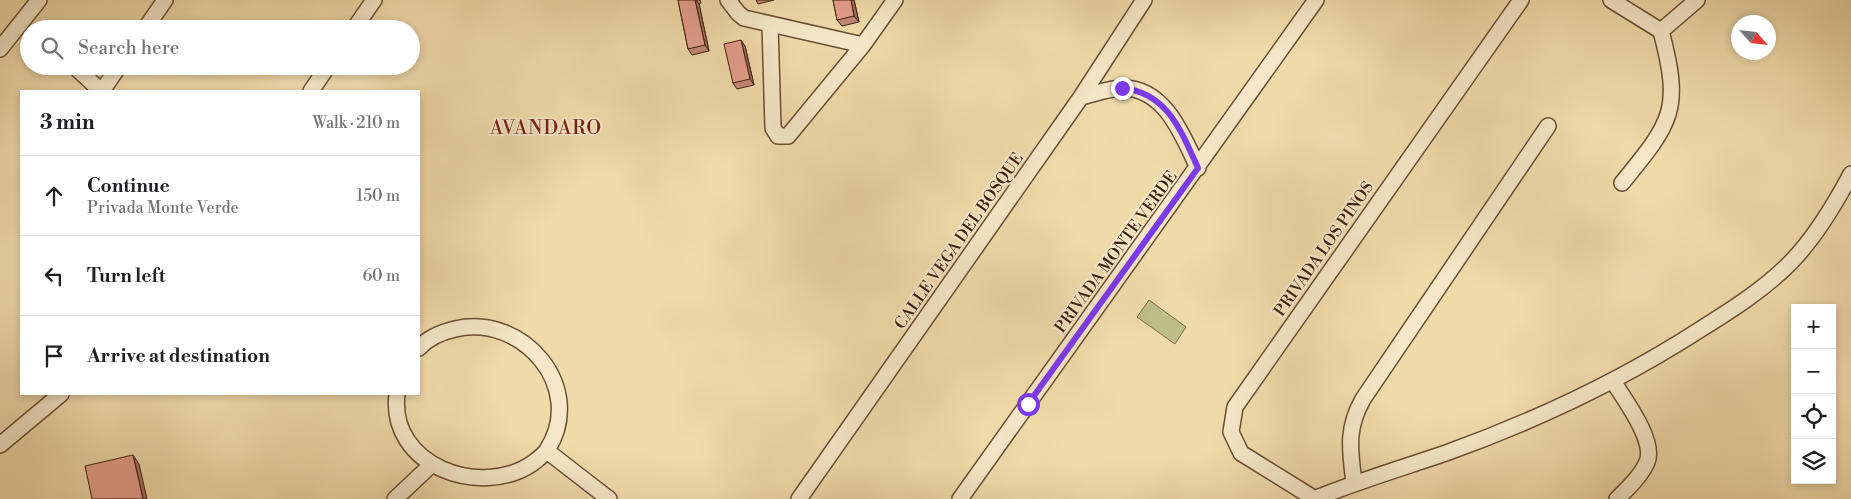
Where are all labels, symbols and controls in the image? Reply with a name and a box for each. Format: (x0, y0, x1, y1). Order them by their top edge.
north arrow (1731, 15, 1776, 60)
search box (20, 20, 420, 75)
icon: search (38, 34, 66, 62)
text: Search here (78, 36, 179, 60)
route end (1111, 77, 1134, 100)
text: 3 min (40, 110, 95, 136)
text: Walk · 210 m (312, 113, 400, 133)
district label: AVANDARO (489, 116, 602, 140)
street label: CALLE VEGA DEL BOSQUE (890, 149, 1028, 333)
street label: PRIVADA MONTE VERDE (1050, 167, 1182, 337)
text: Continue (87, 174, 170, 198)
street label: PRIVADA LOS PINOS (1270, 178, 1378, 320)
icon: ahead (40, 182, 68, 210)
text: 150 m (356, 186, 400, 206)
text: Privada Monte Verde (87, 198, 239, 218)
icon: left (40, 262, 68, 290)
text: Turn left (87, 264, 166, 288)
text: 60 m (362, 266, 400, 286)
map controls (1791, 304, 1836, 484)
button: + (1791, 304, 1836, 349)
icon: arrive (40, 342, 68, 370)
text: Arrive at destination (87, 344, 270, 368)
button: − (1791, 349, 1836, 394)
route start (1017, 393, 1040, 416)
button: locate (1791, 394, 1836, 439)
button: layers (1791, 439, 1836, 484)

